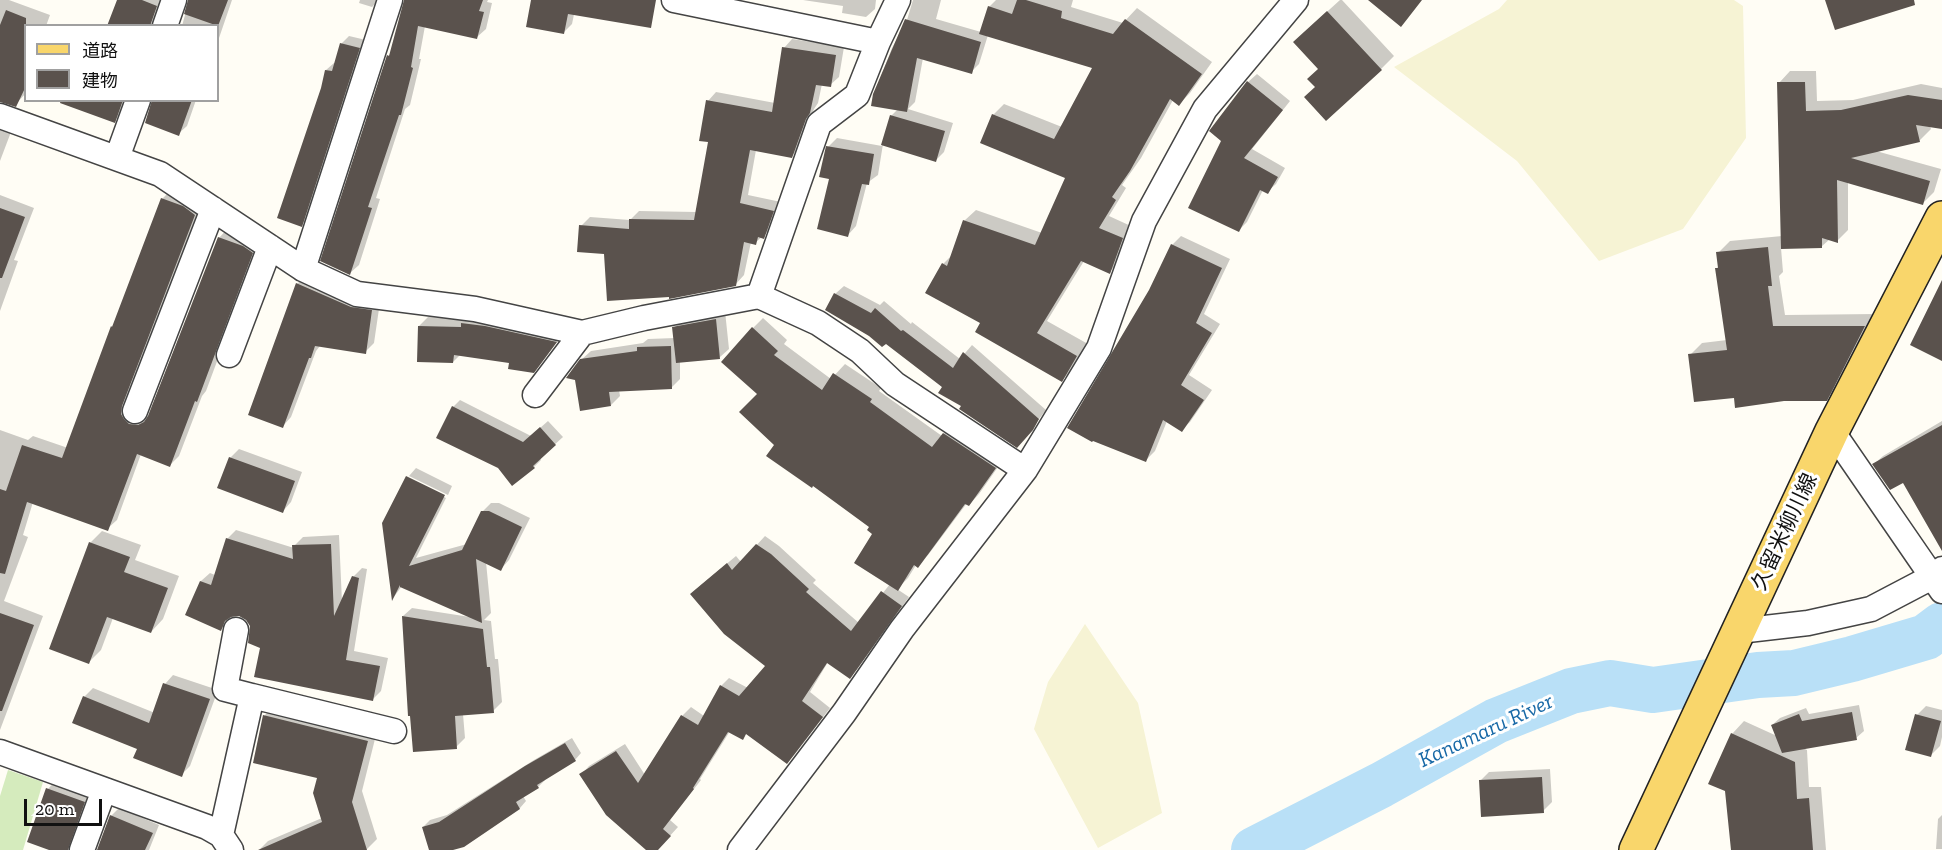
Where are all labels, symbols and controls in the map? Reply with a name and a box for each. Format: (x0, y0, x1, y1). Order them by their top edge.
legend (24, 24, 219, 102)
text: 道路 (82, 40, 118, 62)
text: 建物 (82, 70, 118, 92)
street label: 久留米柳川線 (1747, 470, 1823, 594)
water label: Kanamaru River (1415, 688, 1557, 774)
scale bar (27, 787, 105, 825)
text: 20 m (35, 798, 74, 820)

